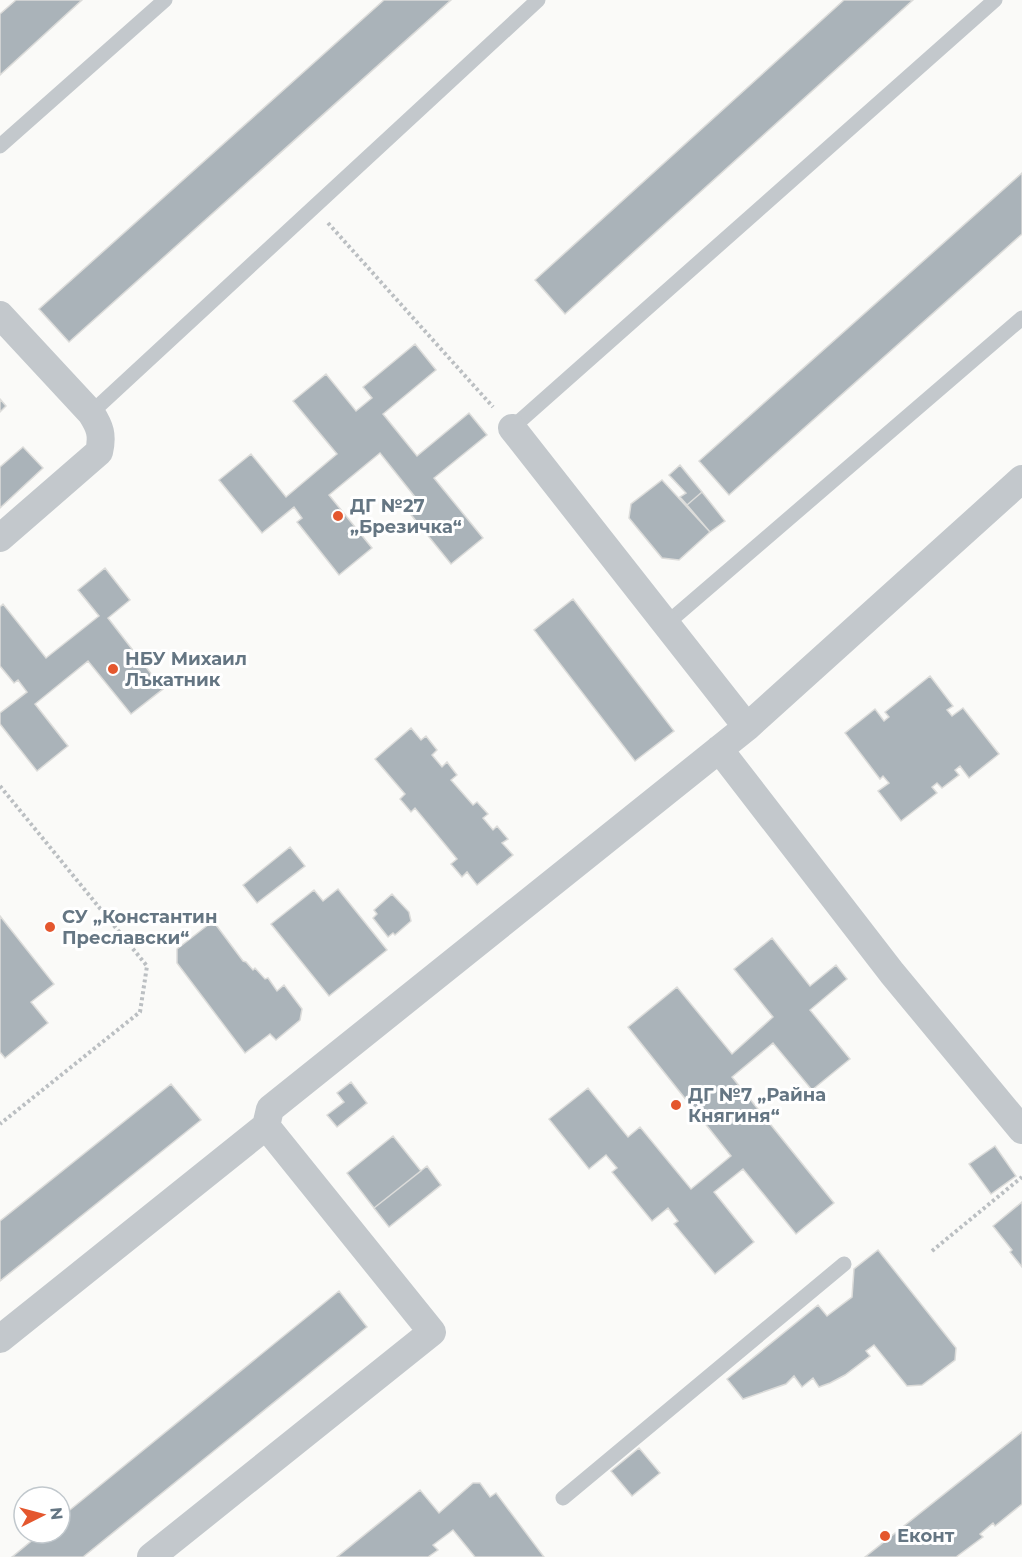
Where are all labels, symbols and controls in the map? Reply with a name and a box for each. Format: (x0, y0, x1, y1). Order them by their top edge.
place label: ДГ №27 „Брезичка“ (350, 495, 462, 538)
marker: ДГ №27 „Брезичка“ (331, 509, 345, 523)
place label: НБУ Михаил Лъкатник (125, 648, 247, 691)
marker: НБУ Михаил Лъкатник (106, 662, 120, 676)
place label: СУ „Константин Преславски“ (62, 906, 217, 949)
marker: СУ „Константин Преславски“ (43, 920, 57, 934)
place label: ДГ №7 „Райна Княгиня“ (688, 1084, 826, 1127)
marker: ДГ №7 „Райна Княгиня“ (669, 1098, 683, 1112)
north arrow (12, 1485, 72, 1545)
text: N (46, 1506, 67, 1521)
place label: Еконт (897, 1525, 955, 1547)
marker: Еконт (878, 1529, 892, 1543)

